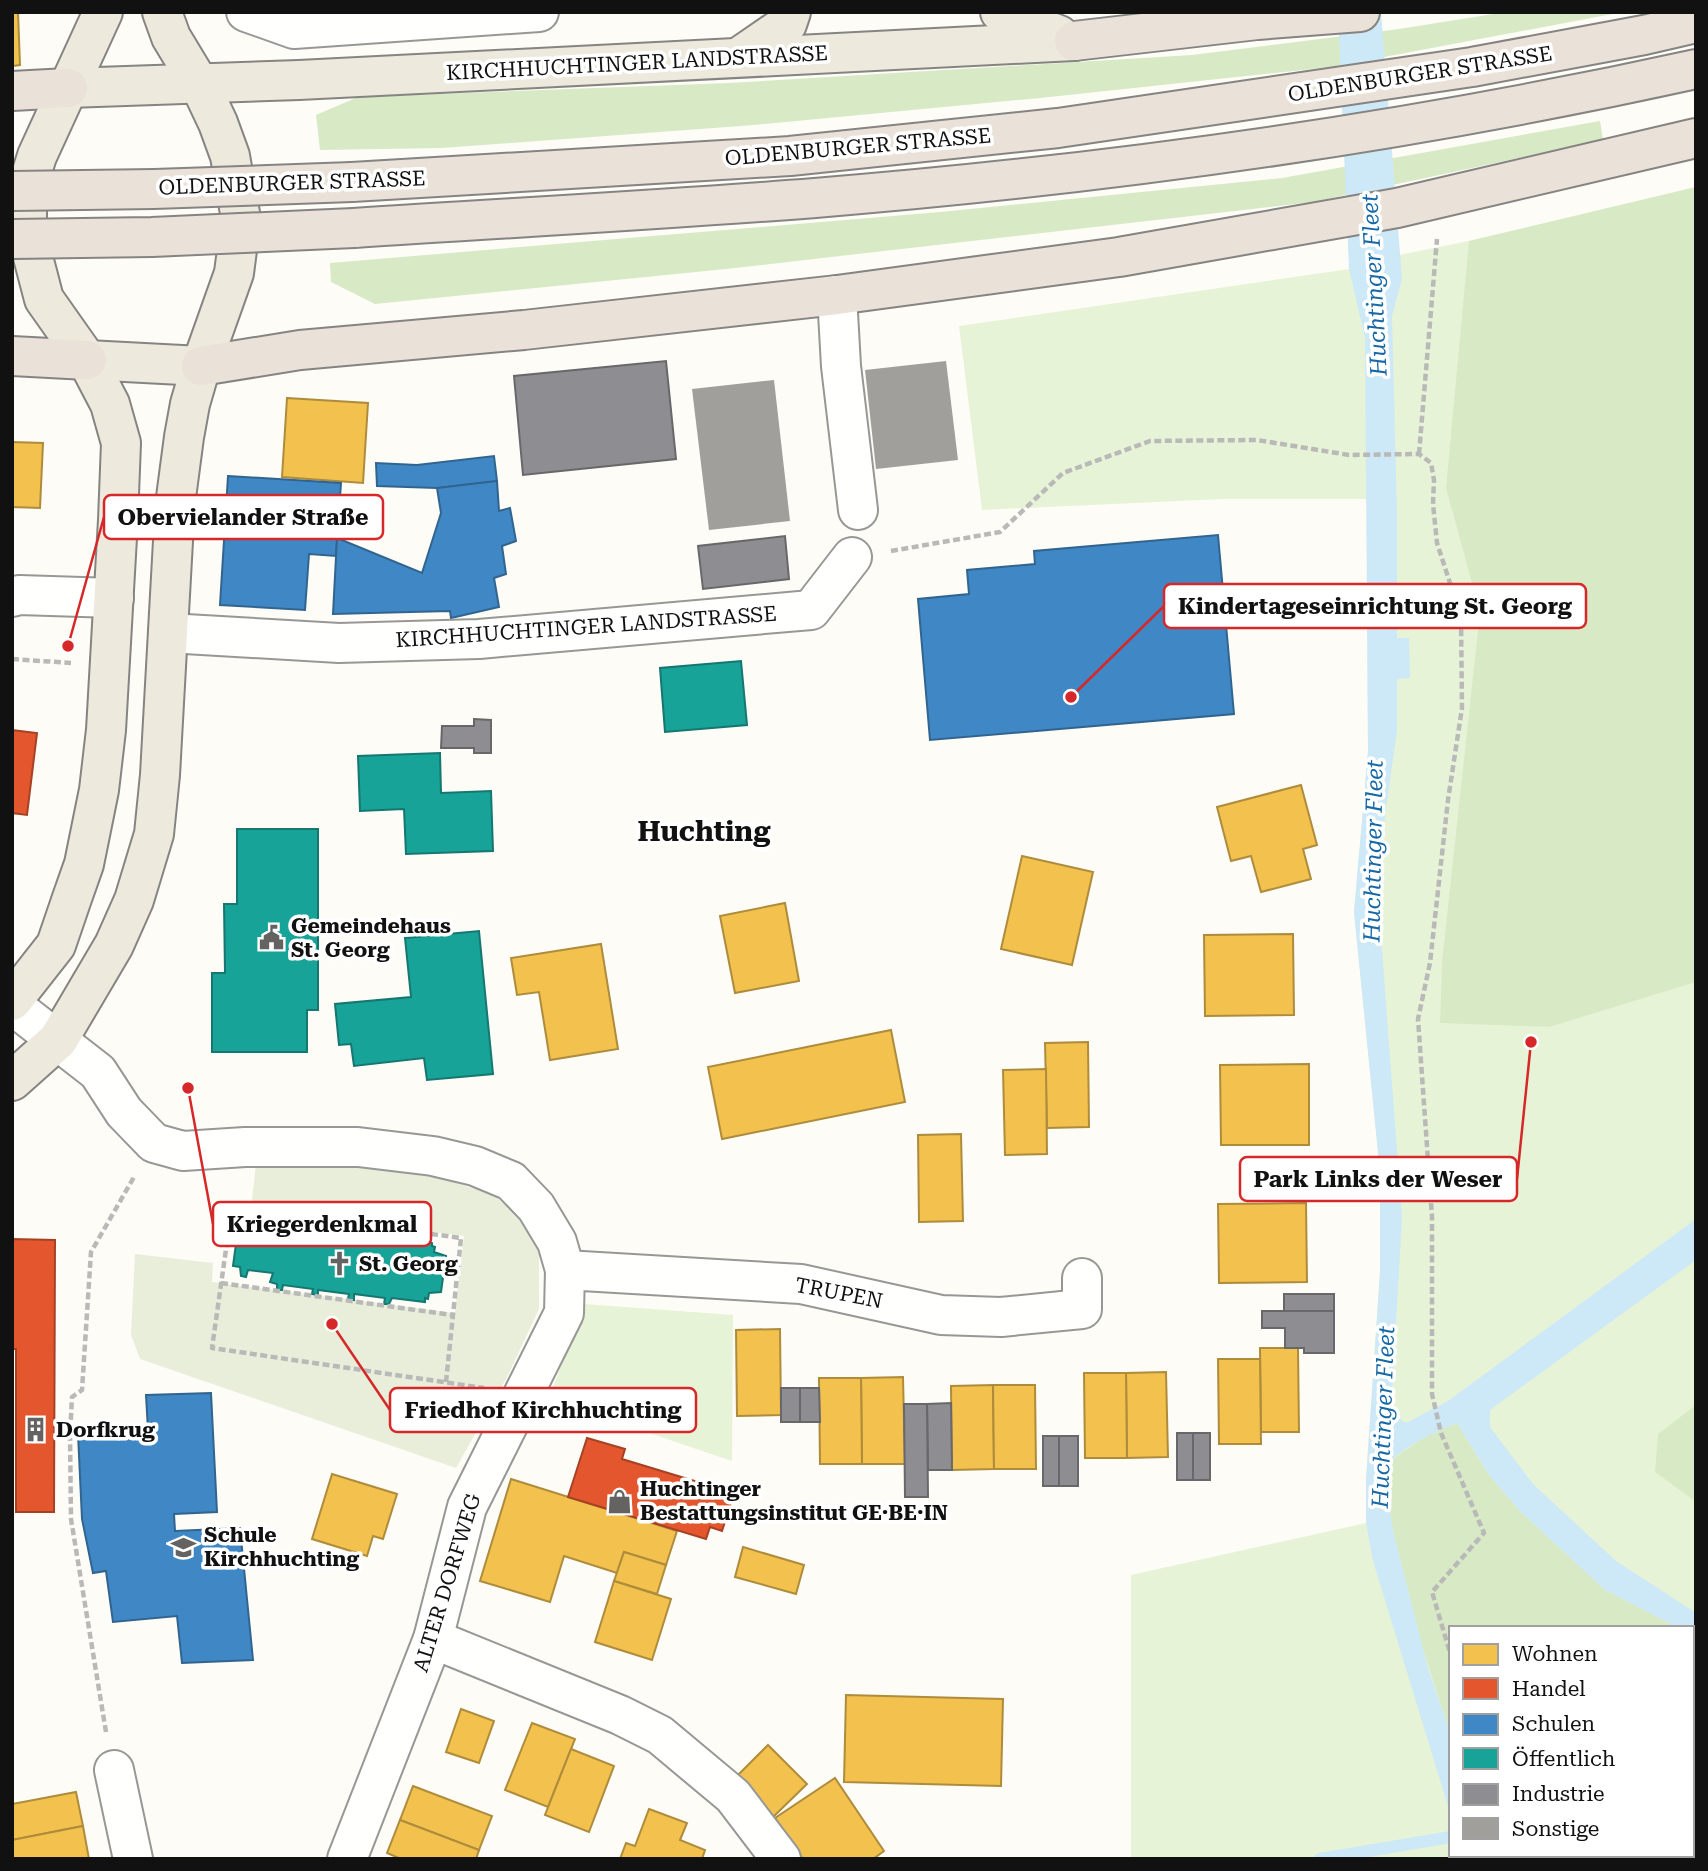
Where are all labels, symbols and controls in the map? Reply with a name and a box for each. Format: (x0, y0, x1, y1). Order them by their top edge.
street label: KIRCHHUCHTINGER LANDSTRASSE (446, 41, 828, 85)
street label: OLDENBURGER STRASSE (1286, 41, 1554, 107)
street label: OLDENBURGER STRASSE (724, 123, 992, 171)
street label: OLDENBURGER STRASSE (158, 166, 426, 200)
water label: Huchtinger Fleet (1356, 193, 1393, 378)
callout: Obervielander Straße (104, 495, 383, 539)
text: Obervielander Straße (118, 504, 368, 531)
callout: Kindertageseinrichtung St. Georg (1164, 584, 1586, 628)
text: Kindertageseinrichtung St. Georg (1178, 593, 1573, 620)
street label: KIRCHHUCHTINGER LANDSTRASSE (395, 602, 777, 652)
water label: Huchtinger Fleet (1358, 759, 1389, 943)
district label: Huchting (638, 815, 771, 848)
place label: Gemeindehaus St. Georg (291, 914, 451, 962)
public building icon: Gemeindehaus St. Georg (257, 924, 285, 952)
callout: Park Links der Weser (1240, 1157, 1517, 1201)
text: Park Links der Weser (1253, 1166, 1503, 1193)
callout: Kriegerdenkmal (213, 1202, 431, 1246)
text: Kriegerdenkmal (227, 1211, 418, 1238)
church icon: St. Georg (325, 1250, 353, 1278)
place label: St. Georg (359, 1252, 458, 1276)
street label: TRUPEN (793, 1273, 885, 1313)
water label: Huchtinger Fleet (1367, 1325, 1400, 1510)
callout: Friedhof Kirchhuchting (390, 1388, 696, 1432)
text: Friedhof Kirchhuchting (404, 1397, 682, 1424)
building icon: Dorfkrug (22, 1416, 50, 1444)
place label: Dorfkrug (56, 1418, 155, 1442)
place label: Huchtinger Bestattungsinstitut GE·BE·IN (640, 1477, 948, 1525)
shop icon: Huchtinger Bestattungsinstitut GE·BE·IN (606, 1487, 634, 1515)
street label: ALTER DORFWEG (408, 1491, 486, 1675)
place label: Schule Kirchhuchting (204, 1523, 359, 1571)
school or university icon: Schule Kirchhuchting (170, 1533, 198, 1561)
legend (1449, 1626, 1694, 1857)
text: Wohnen (1512, 1642, 1598, 1666)
text: Handel (1512, 1677, 1586, 1701)
text: Schulen (1512, 1712, 1596, 1736)
text: Öffentlich (1512, 1746, 1616, 1771)
text: Industrie (1512, 1782, 1605, 1806)
text: Sonstige (1512, 1817, 1599, 1841)

